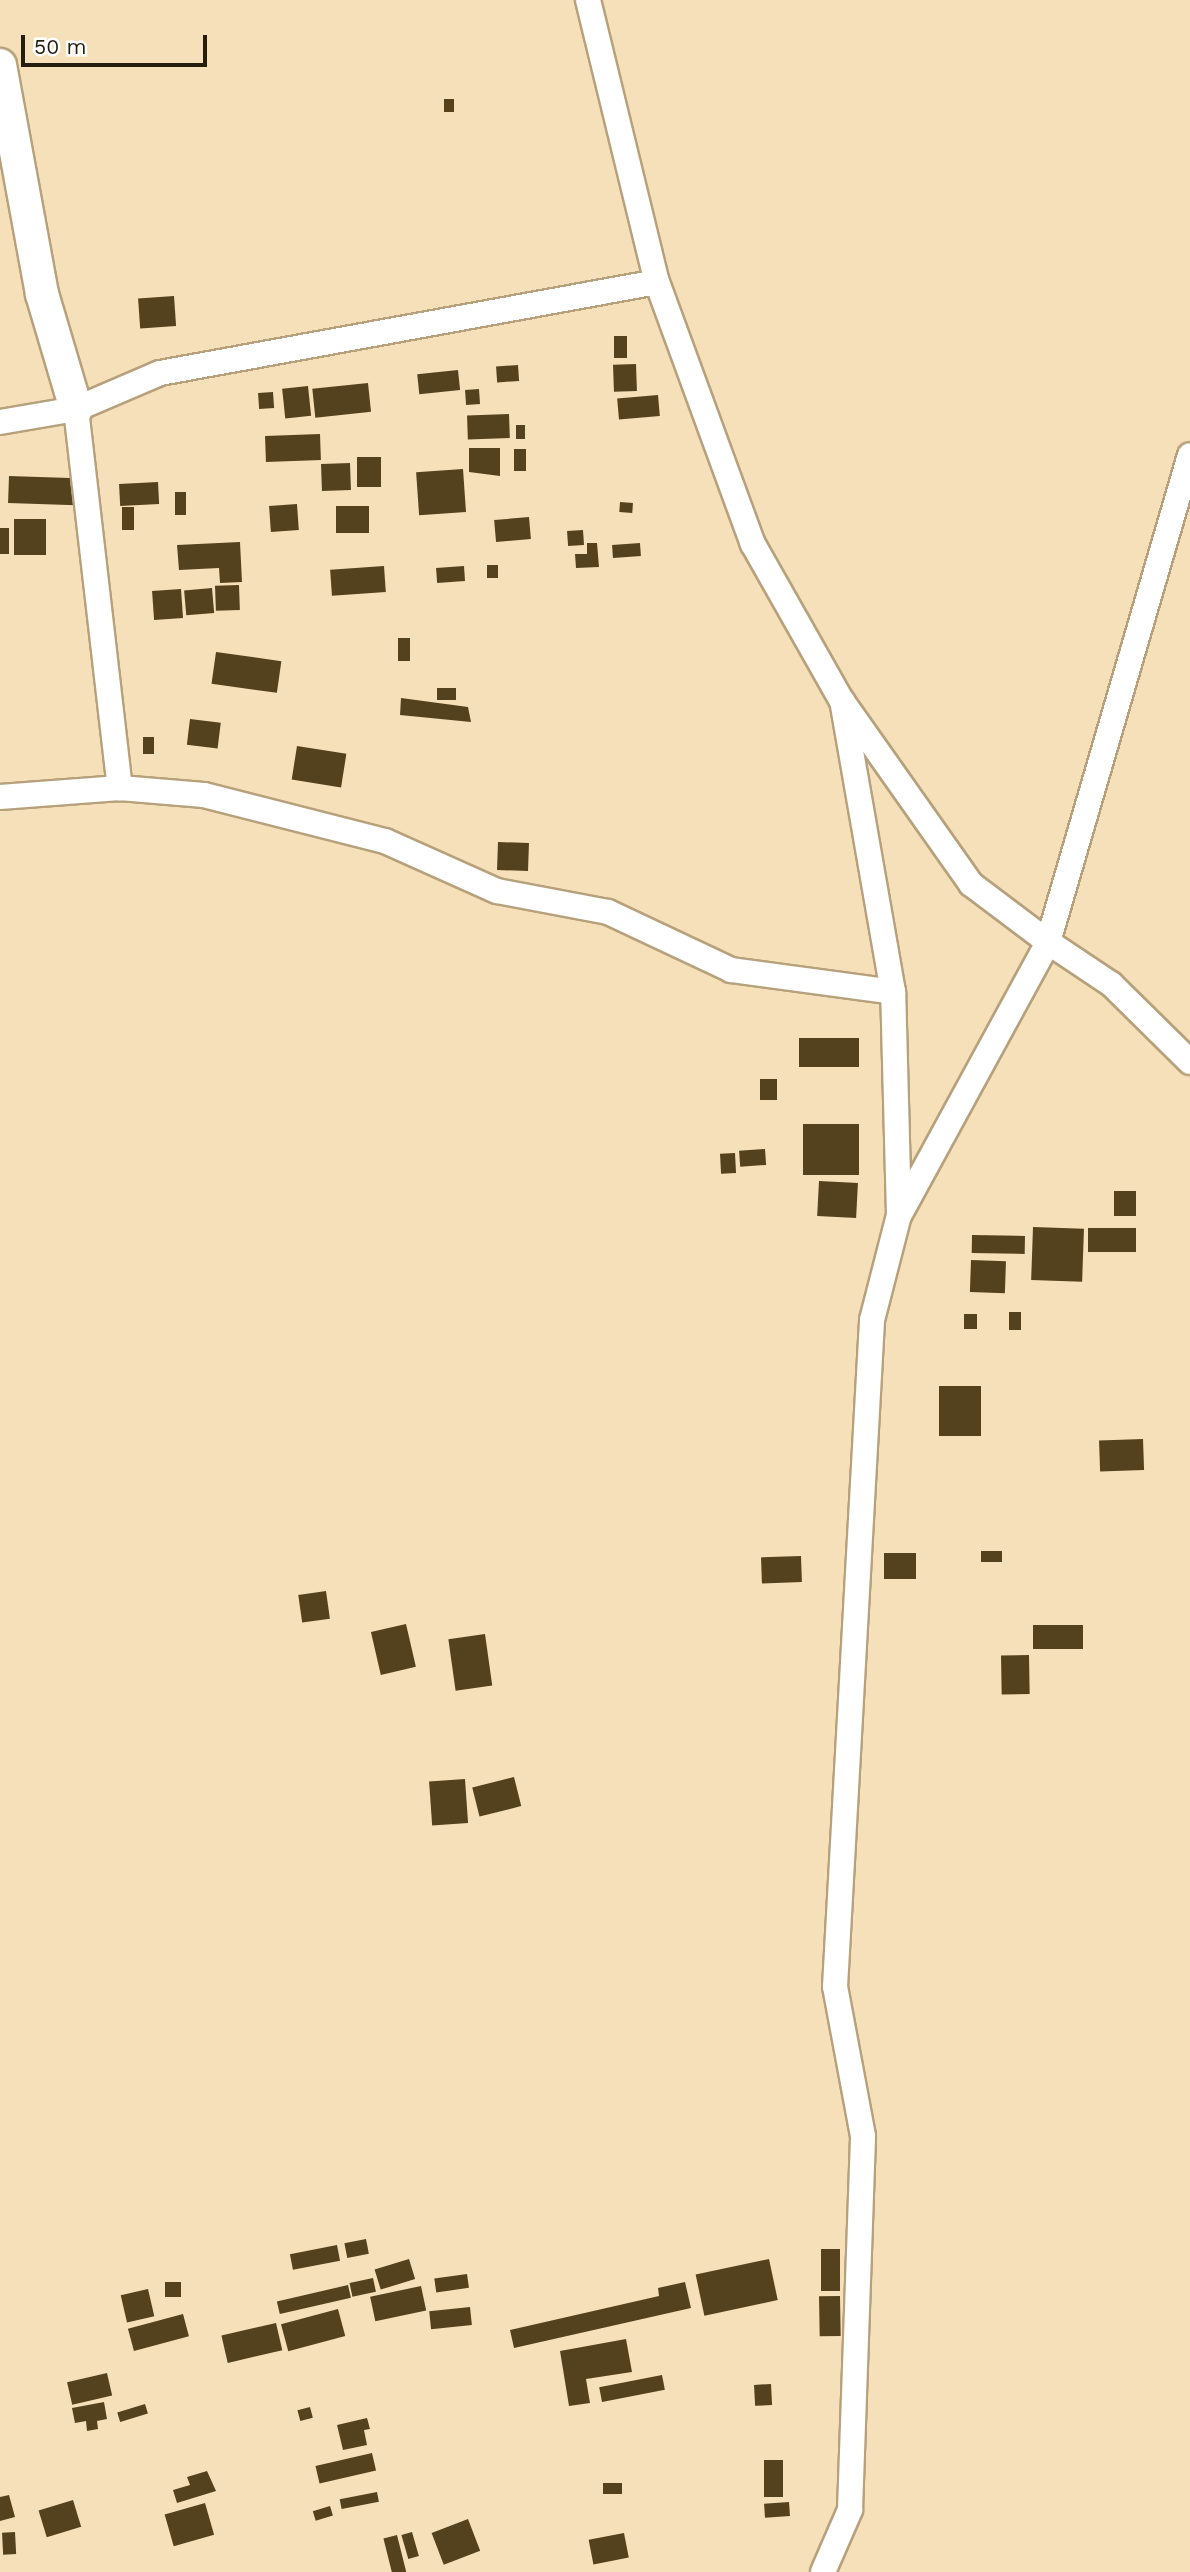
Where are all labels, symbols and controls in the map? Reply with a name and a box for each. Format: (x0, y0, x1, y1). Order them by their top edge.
scale bar (24, 21, 210, 65)
text: 50 m (34, 34, 86, 59)

